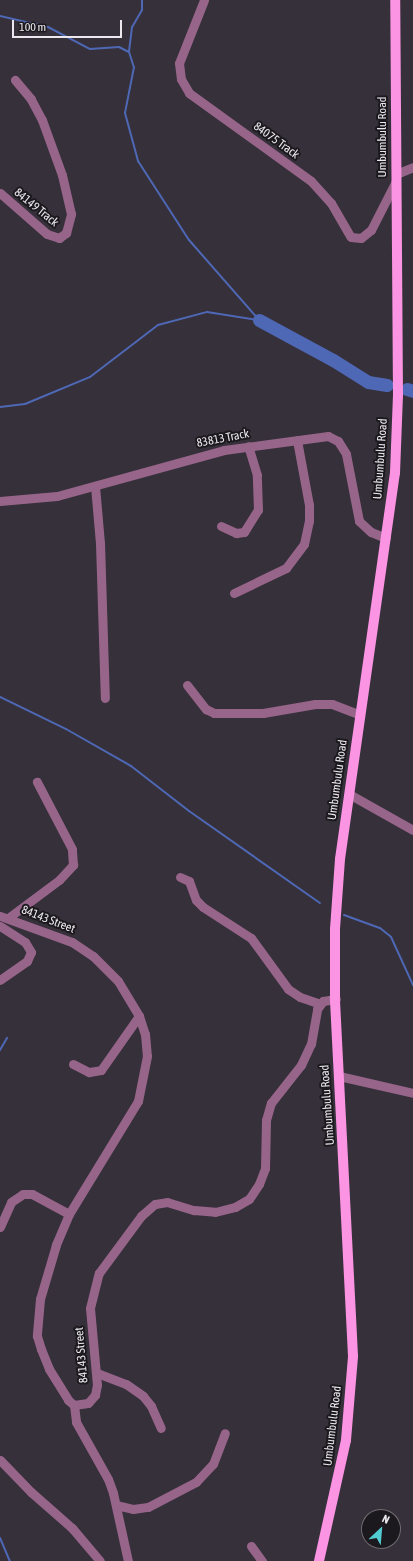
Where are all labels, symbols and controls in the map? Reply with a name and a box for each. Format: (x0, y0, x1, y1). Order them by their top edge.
scale bar (14, 12, 124, 38)
text: 100 m (19, 20, 46, 34)
street label: Umbumbulu Road (376, 97, 390, 177)
street label: 84075 Track (250, 120, 302, 162)
street label: 84149 Track (11, 186, 61, 230)
street label: Umbumbulu Road (371, 418, 391, 500)
street label: 83813 Track (196, 427, 250, 451)
street label: Umbumbulu Road (325, 739, 351, 821)
street label: 84143 Street (19, 903, 77, 937)
street label: Umbumbulu Road (318, 1064, 338, 1146)
street label: 84143 Street (72, 1326, 92, 1384)
street label: Umbumbulu Road (321, 1385, 345, 1467)
north arrow (361, 1509, 401, 1549)
text: N (380, 1512, 391, 1526)

